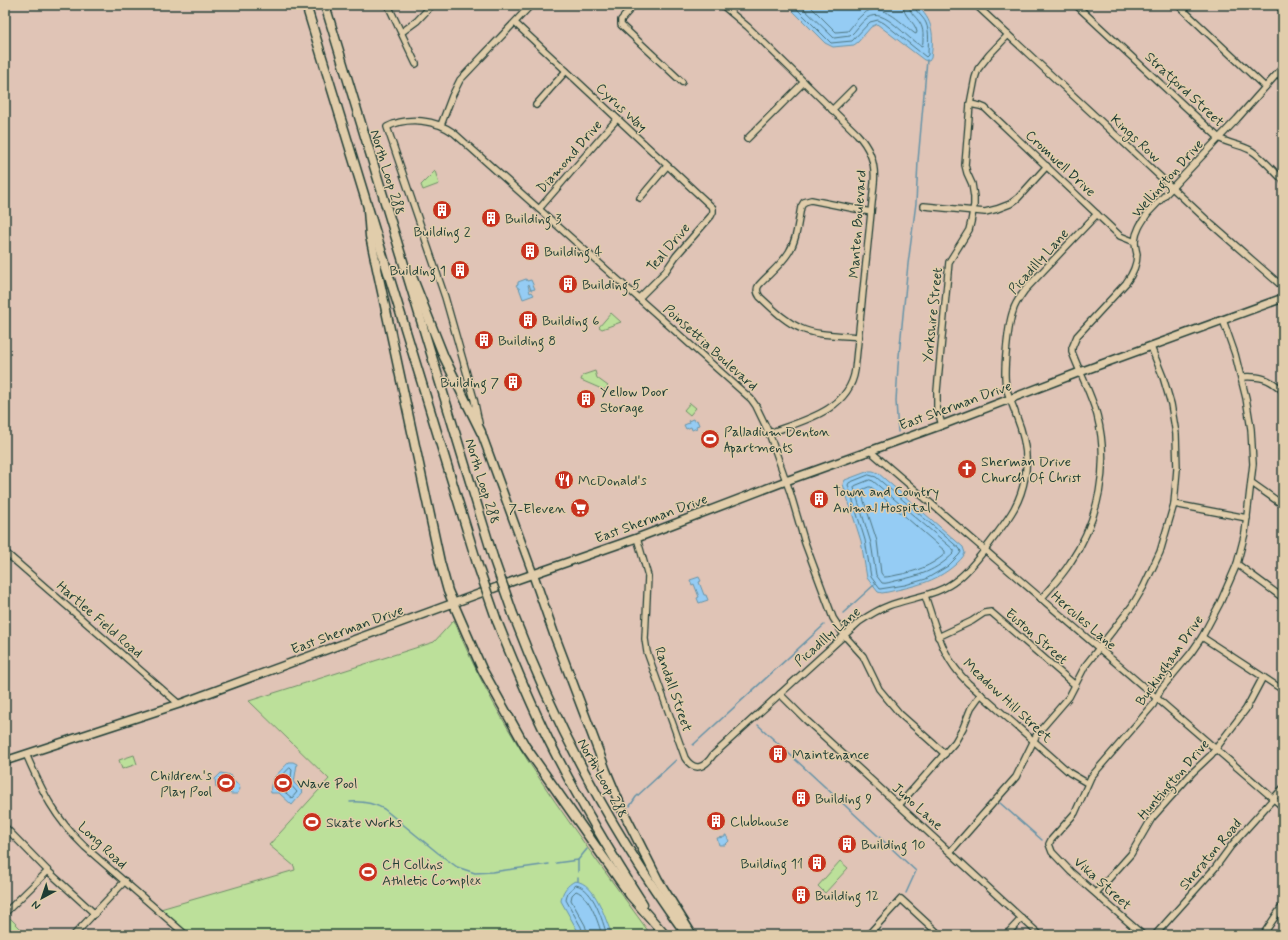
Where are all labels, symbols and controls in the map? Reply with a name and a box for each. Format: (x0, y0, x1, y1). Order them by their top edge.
street label: Stratford Street (1140, 48, 1228, 133)
street label: Cyrus Way (592, 79, 651, 136)
street label: Kings Row (1106, 111, 1164, 167)
street label: Diamond Drive (533, 116, 606, 197)
street label: Cromwell Drive (1021, 126, 1099, 201)
street label: North Loop 288 (366, 127, 409, 217)
street label: Wellington Drive (1128, 136, 1209, 223)
street label: Manten Boulevard (845, 169, 871, 279)
building icon: Building 2 (431, 199, 453, 221)
building icon: Building 3 (480, 207, 502, 229)
place label: Building 3 (505, 210, 562, 230)
street label: Teal Drive (643, 219, 694, 276)
place label: Building 2 (413, 223, 471, 243)
street label: Picadilly Lane (1005, 225, 1073, 298)
building icon: Building 4 (519, 240, 541, 262)
place label: Building 4 (544, 243, 602, 263)
building icon: Building 1 (449, 259, 471, 281)
place label: Building 1 (390, 262, 446, 282)
street label: Yorkshire Street (919, 267, 947, 364)
building icon: Building 5 (557, 273, 579, 295)
place label: Building 5 (582, 276, 641, 296)
street label: Poinsettia Boulevard (659, 301, 761, 395)
building icon: Building 6 (517, 309, 539, 331)
place label: Building 6 (542, 312, 599, 332)
building icon: Building 8 (473, 329, 495, 351)
place label: Building 8 (498, 332, 556, 352)
building icon: Building 7 (502, 371, 524, 393)
place label: Building 7 (440, 374, 499, 394)
street label: East Sherman Drive (897, 377, 1014, 435)
place label: Yellow Door Storage (600, 383, 668, 417)
building icon: Yellow Door Storage (575, 388, 597, 410)
place label: Palladium Denton Apartments (724, 423, 830, 458)
sports icon: Palladium Denton Apartments (699, 428, 721, 450)
street label: North Loop 288 (461, 436, 504, 526)
place label: Sherman Drive Church Of Christ (981, 453, 1081, 487)
church icon: Sherman Drive Church Of Christ (956, 458, 978, 480)
restaurant icon: McDonald's (553, 469, 575, 491)
place label: McDonald's (578, 472, 647, 490)
place label: Town and Country Animal Hospital (833, 483, 939, 517)
building icon: Town and Country Animal Hospital (808, 488, 830, 510)
street label: East Sherman Drive (593, 490, 710, 548)
supermarket icon: 7-Eleven (569, 497, 591, 519)
place label: 7-Eleven (508, 500, 566, 518)
street label: Hartlee Field Road (52, 577, 146, 662)
street label: Hercules Lane (1047, 587, 1120, 654)
street label: East Sherman Drive (289, 601, 406, 659)
street label: Picadilly Lane (791, 603, 865, 670)
street label: Euston Street (1001, 605, 1071, 669)
street label: Buckingham Drive (1132, 612, 1209, 711)
street label: Randall Street (650, 644, 696, 735)
street label: Meadow Hill Street (959, 655, 1056, 747)
street label: North Loop 288 (573, 736, 631, 821)
street label: Huntington Drive (1134, 736, 1215, 825)
building icon: Maintenance (767, 743, 789, 765)
place label: Maintenance (792, 746, 869, 764)
place label: Children's Play Pool (150, 767, 212, 801)
sports icon: Children's Play Pool (215, 772, 237, 794)
sports icon: Wave Pool (272, 772, 294, 794)
place label: Wave Pool (297, 775, 357, 793)
street label: Juno Lane (888, 779, 947, 834)
building icon: Building 9 (790, 787, 812, 809)
place label: Building 9 (815, 790, 872, 810)
building icon: Clubhouse (705, 810, 727, 832)
sports icon: Skate Works (301, 811, 323, 833)
place label: Clubhouse (730, 813, 789, 831)
place label: Skate Works (326, 814, 402, 832)
street label: Sheraton Road (1176, 815, 1246, 894)
street label: Long Road (73, 818, 131, 874)
building icon: Building 10 (836, 833, 858, 855)
place label: Building 10 (861, 836, 925, 856)
building icon: Building 11 (806, 852, 828, 874)
street label: Vika Street (1070, 853, 1135, 915)
place label: Building 11 (741, 855, 803, 875)
place label: CH Collins Athletic Complex (382, 856, 481, 890)
sports icon: CH Collins Athletic Complex (357, 861, 379, 883)
north arrow (22, 878, 62, 918)
building icon: Building 12 (790, 884, 812, 906)
place label: Building 12 (815, 887, 879, 907)
text: N (29, 897, 44, 913)

